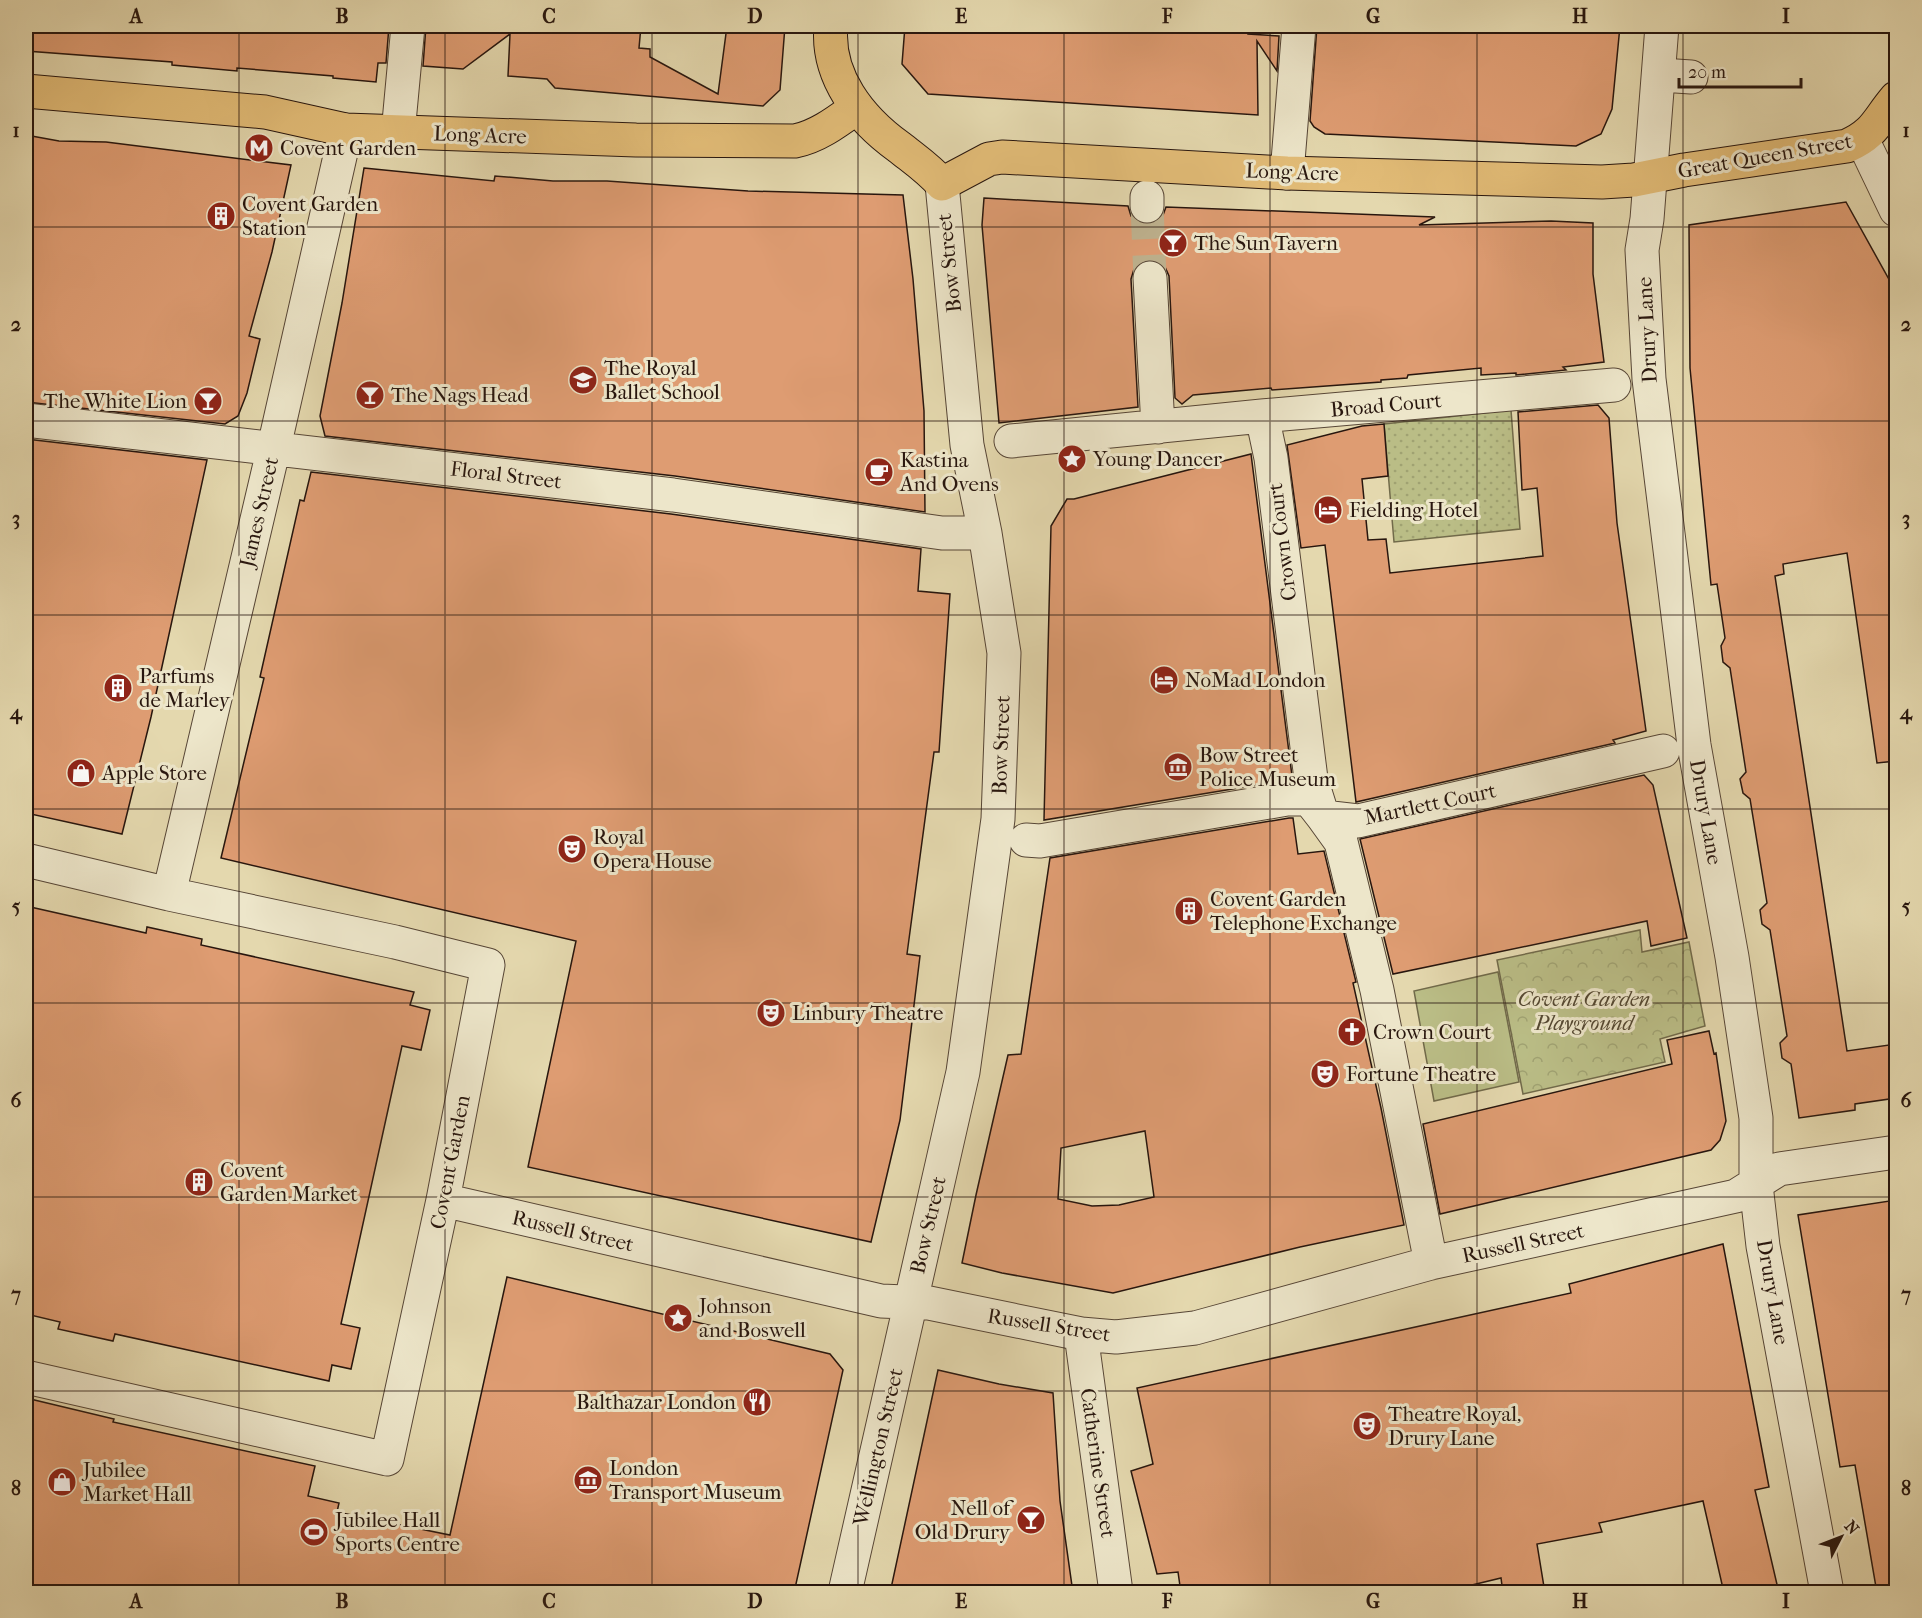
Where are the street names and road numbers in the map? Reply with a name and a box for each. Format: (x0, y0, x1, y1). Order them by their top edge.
street label: Long Acre (433, 121, 527, 149)
street label: Great Queen Street (1676, 129, 1855, 183)
street label: Long Acre (1245, 158, 1339, 186)
street label: Bow Street (932, 212, 966, 314)
street label: Drury Lane (1632, 276, 1662, 384)
street label: Broad Court (1329, 388, 1443, 422)
street label: James Street (234, 454, 283, 572)
street label: Floral Street (449, 456, 564, 494)
street label: Crown Court (1263, 481, 1301, 602)
street label: Bow Street (987, 694, 1015, 795)
street label: Drury Lane (1685, 758, 1727, 866)
street label: Martlett Court (1362, 778, 1499, 830)
street label: Covent Garden (425, 1093, 475, 1231)
street label: Bow Street (905, 1173, 951, 1276)
street label: Russell Street (510, 1205, 637, 1257)
street label: Russell Street (1460, 1218, 1587, 1268)
street label: Drury Lane (1752, 1238, 1794, 1346)
street label: Russell Street (986, 1303, 1113, 1347)
street label: Wellington Street (848, 1365, 908, 1529)
street label: Catherine Street (1076, 1387, 1120, 1540)

